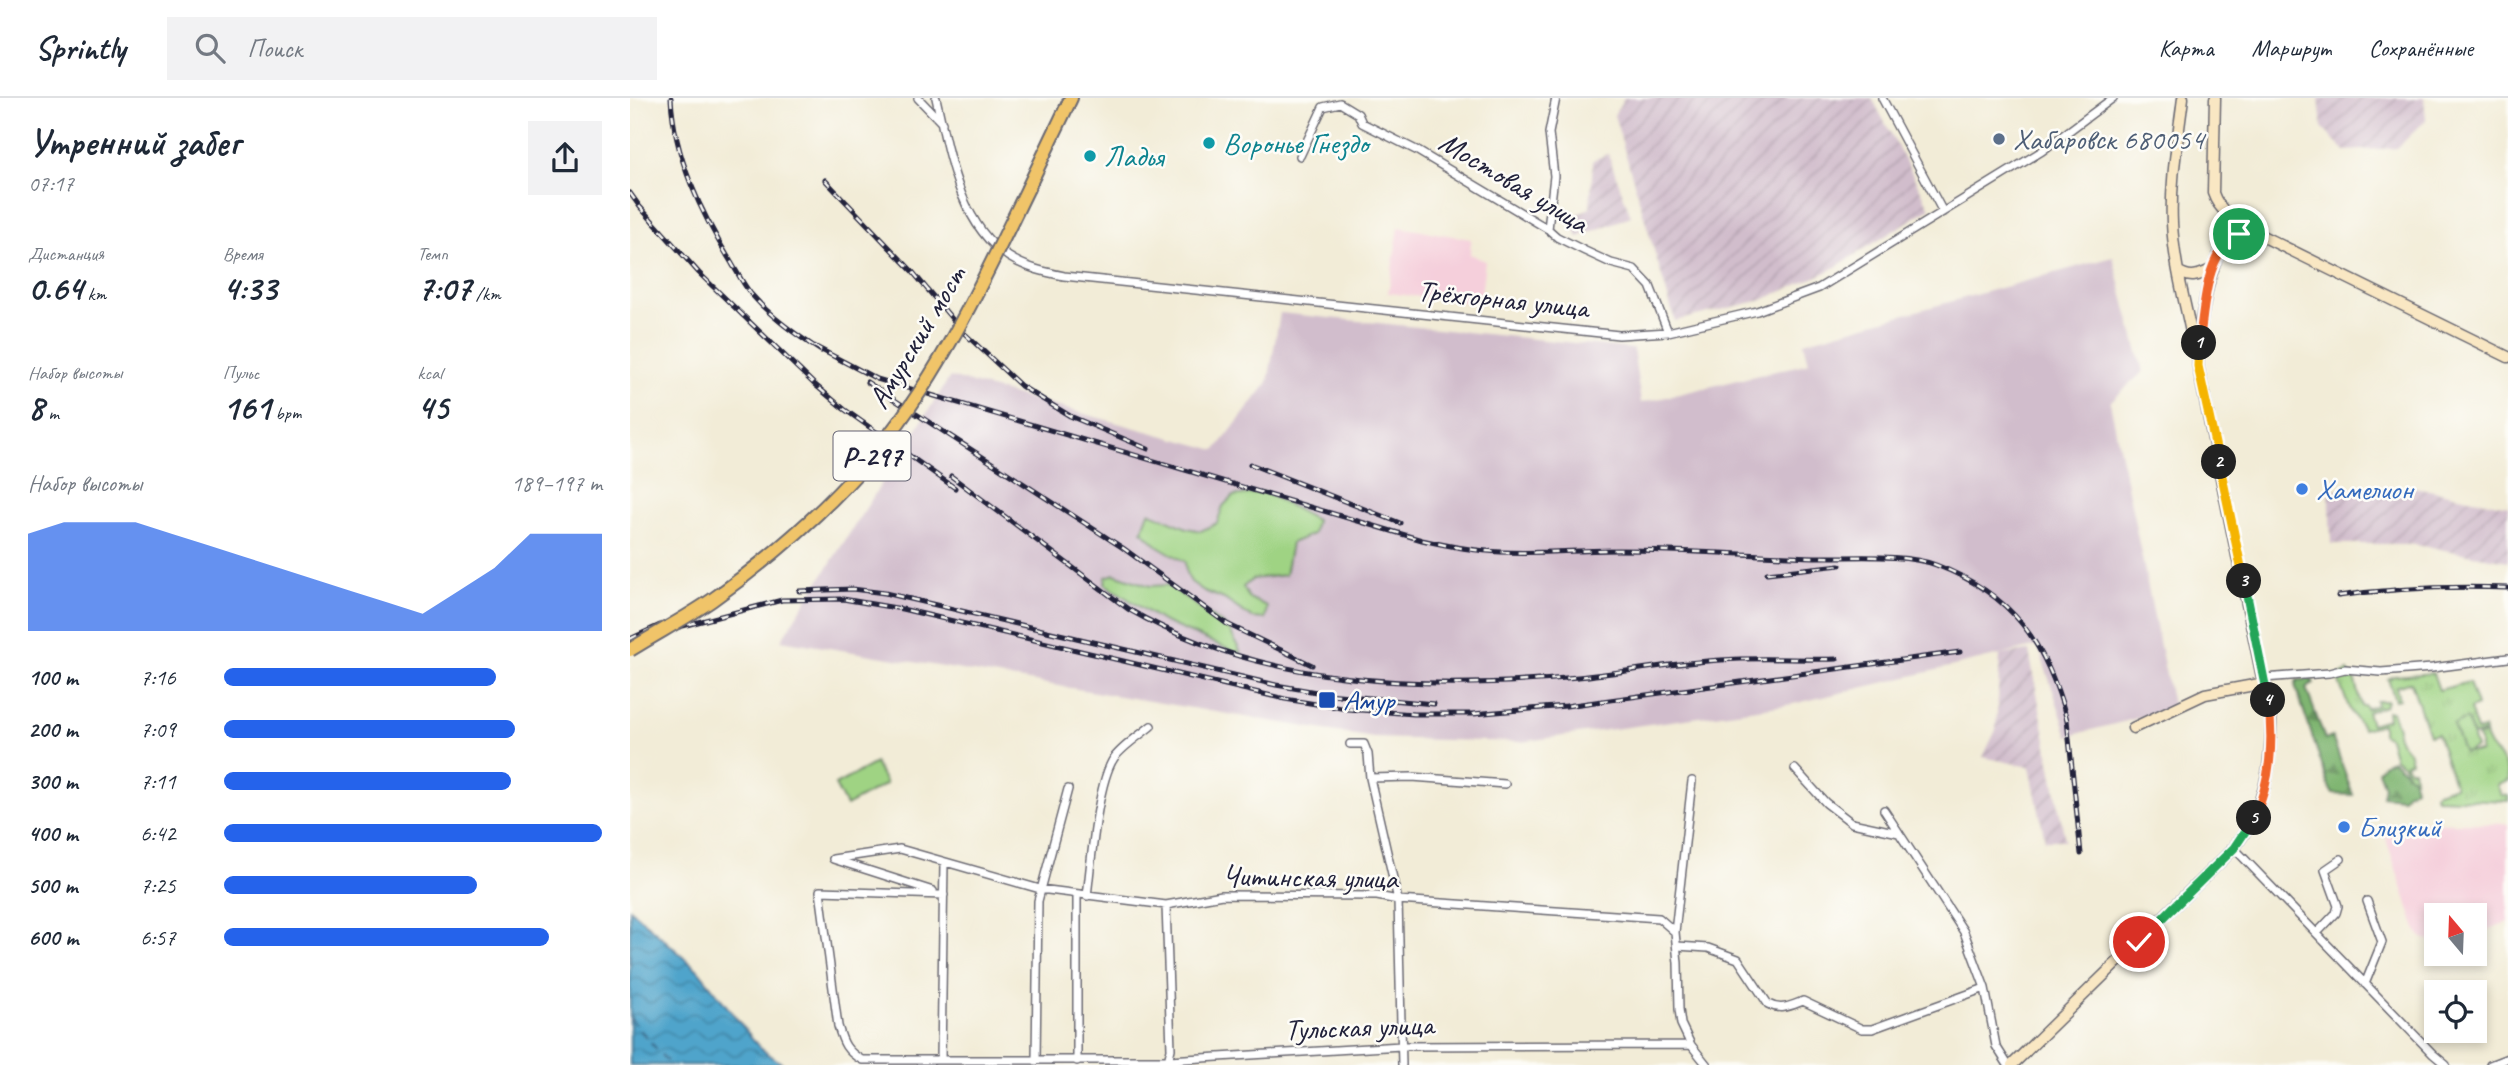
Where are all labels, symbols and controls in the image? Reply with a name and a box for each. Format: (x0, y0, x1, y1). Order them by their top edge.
search box (167, 17, 657, 80)
text: Sprintly (35, 27, 125, 69)
icon: search (191, 29, 229, 67)
text: Поиск (247, 32, 302, 65)
text: Карта (2159, 33, 2214, 63)
text: Маршрут (2252, 33, 2331, 63)
text: Сохранённые (2369, 33, 2473, 63)
text: Утренний забег (28, 119, 240, 166)
place label: Хабаровск 680054 (2013, 120, 2207, 158)
button: share (528, 121, 602, 195)
street label: Мостовая улица (1432, 123, 1597, 242)
place label: Воронье Гнездо (1223, 124, 1372, 162)
marker: Хабаровск 680054 (1991, 131, 2007, 147)
marker: Воронье Гнездо (1201, 135, 1217, 151)
place label: Ладья (1104, 137, 1166, 175)
marker: Ладья (1082, 148, 1098, 164)
text: 07:17 (28, 169, 74, 198)
pin (2209, 204, 2269, 264)
icon: arrive (2220, 215, 2258, 253)
text: Дистанция (28, 242, 104, 266)
text: Время (223, 242, 263, 266)
text: Темп (417, 242, 448, 266)
street label: Амурский мост (859, 257, 975, 415)
text: 0.64 (28, 266, 83, 311)
text: 4:33 (223, 266, 277, 311)
text: 7:07 (417, 266, 471, 311)
street label: Трёхгорная улица (1416, 271, 1593, 327)
text: km (83, 282, 106, 306)
text: /km (471, 282, 501, 306)
pin: 1 (2182, 326, 2216, 360)
text: 1 (2194, 330, 2203, 354)
text: Набор высоты (28, 361, 122, 385)
text: Пульс (223, 361, 259, 385)
text: kcal (417, 361, 442, 385)
text: 8 (28, 385, 44, 430)
text: 161 (223, 385, 271, 430)
text: 45 (417, 385, 448, 430)
text: m (44, 401, 59, 425)
text: bpm (271, 401, 301, 425)
road number: Р-297 (834, 432, 910, 480)
pin: 2 (2202, 444, 2236, 480)
text: 2 (2214, 449, 2223, 473)
text: Набор высоты (28, 469, 142, 498)
text: 189–197 m (511, 469, 602, 498)
place label: Хамелион (2316, 470, 2415, 508)
marker: Хамелион (2294, 481, 2310, 497)
pin: 3 (2226, 564, 2262, 598)
text: 3 (2239, 568, 2248, 592)
text: 100 m (28, 663, 78, 692)
text: 7:16 (140, 663, 176, 692)
place label: Амур (1343, 681, 1396, 719)
pin: 4 (2250, 682, 2286, 718)
text: 4 (2263, 687, 2272, 711)
marker: Амур (1317, 690, 1337, 710)
text: 200 m (28, 715, 78, 744)
text: 7:09 (140, 715, 176, 744)
text: 300 m (28, 767, 78, 796)
text: 7:11 (140, 767, 176, 796)
pin: 5 (2236, 800, 2272, 836)
text: 5 (2249, 805, 2258, 829)
place label: Близкий (2358, 808, 2443, 846)
text: 400 m (28, 819, 78, 848)
text: 6:42 (140, 819, 176, 848)
marker: Близкий (2336, 819, 2352, 835)
street label: Читинская улица (1222, 856, 1400, 898)
text: 500 m (28, 871, 77, 900)
text: 7:25 (140, 871, 176, 900)
north arrow (2424, 903, 2487, 966)
map controls (2424, 903, 2487, 1043)
pin (2109, 912, 2169, 972)
text: 600 m (28, 923, 78, 952)
text: 6:57 (140, 923, 176, 952)
icon: check (2120, 923, 2158, 961)
button: locate (2424, 980, 2487, 1043)
street label: Тульская улица (1284, 1005, 1437, 1049)

